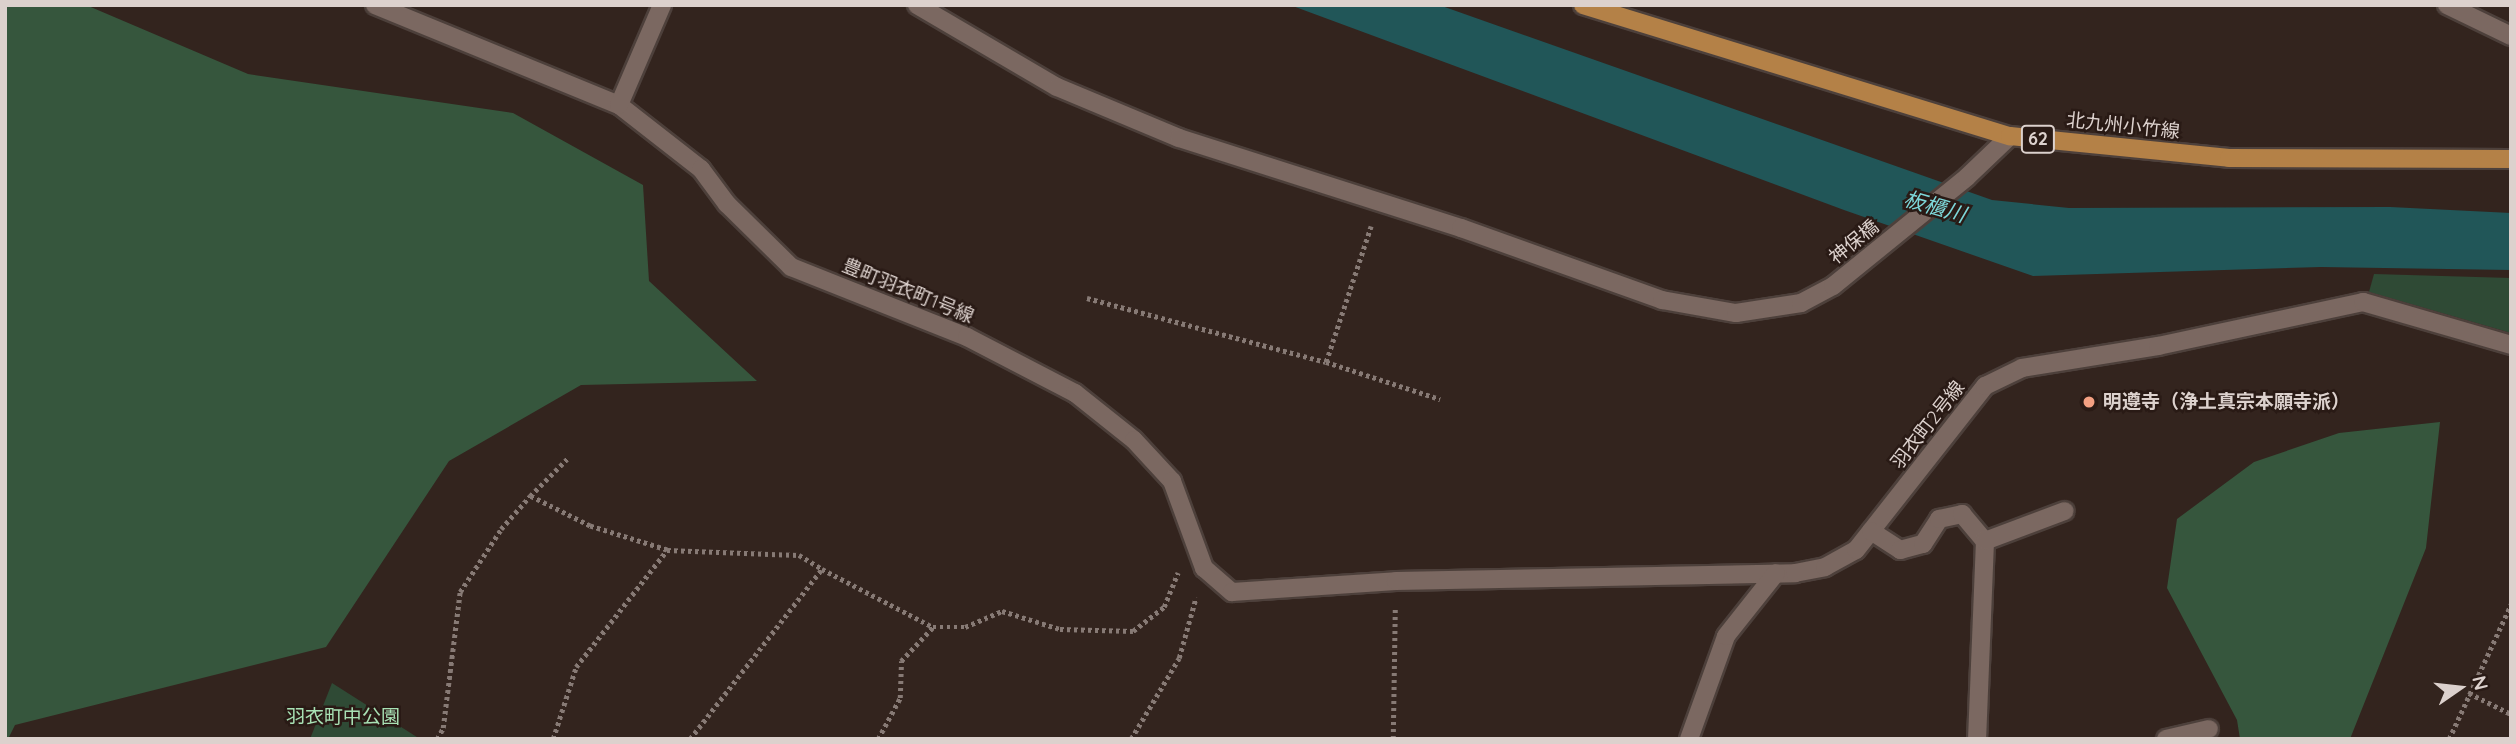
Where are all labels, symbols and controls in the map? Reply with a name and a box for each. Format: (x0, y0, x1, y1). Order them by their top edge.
street label: 北九州小竹線 (2065, 109, 2181, 143)
road number: 62 (2021, 124, 2056, 154)
water label: 板櫃川 (1901, 185, 1969, 227)
street label: 神保橋 (1825, 215, 1883, 269)
street label: 豊町羽衣町1号線 (839, 254, 977, 328)
street label: 羽衣町2号線 (1887, 376, 1969, 474)
place label: 明遵寺（浄土真宗本願寺派） (2103, 391, 2350, 413)
marker: 明遵寺（浄土真宗本願寺派） (2081, 394, 2097, 410)
north arrow (2425, 653, 2495, 723)
text: N (2467, 673, 2494, 693)
park label: 羽衣町中公園 (286, 706, 400, 728)

